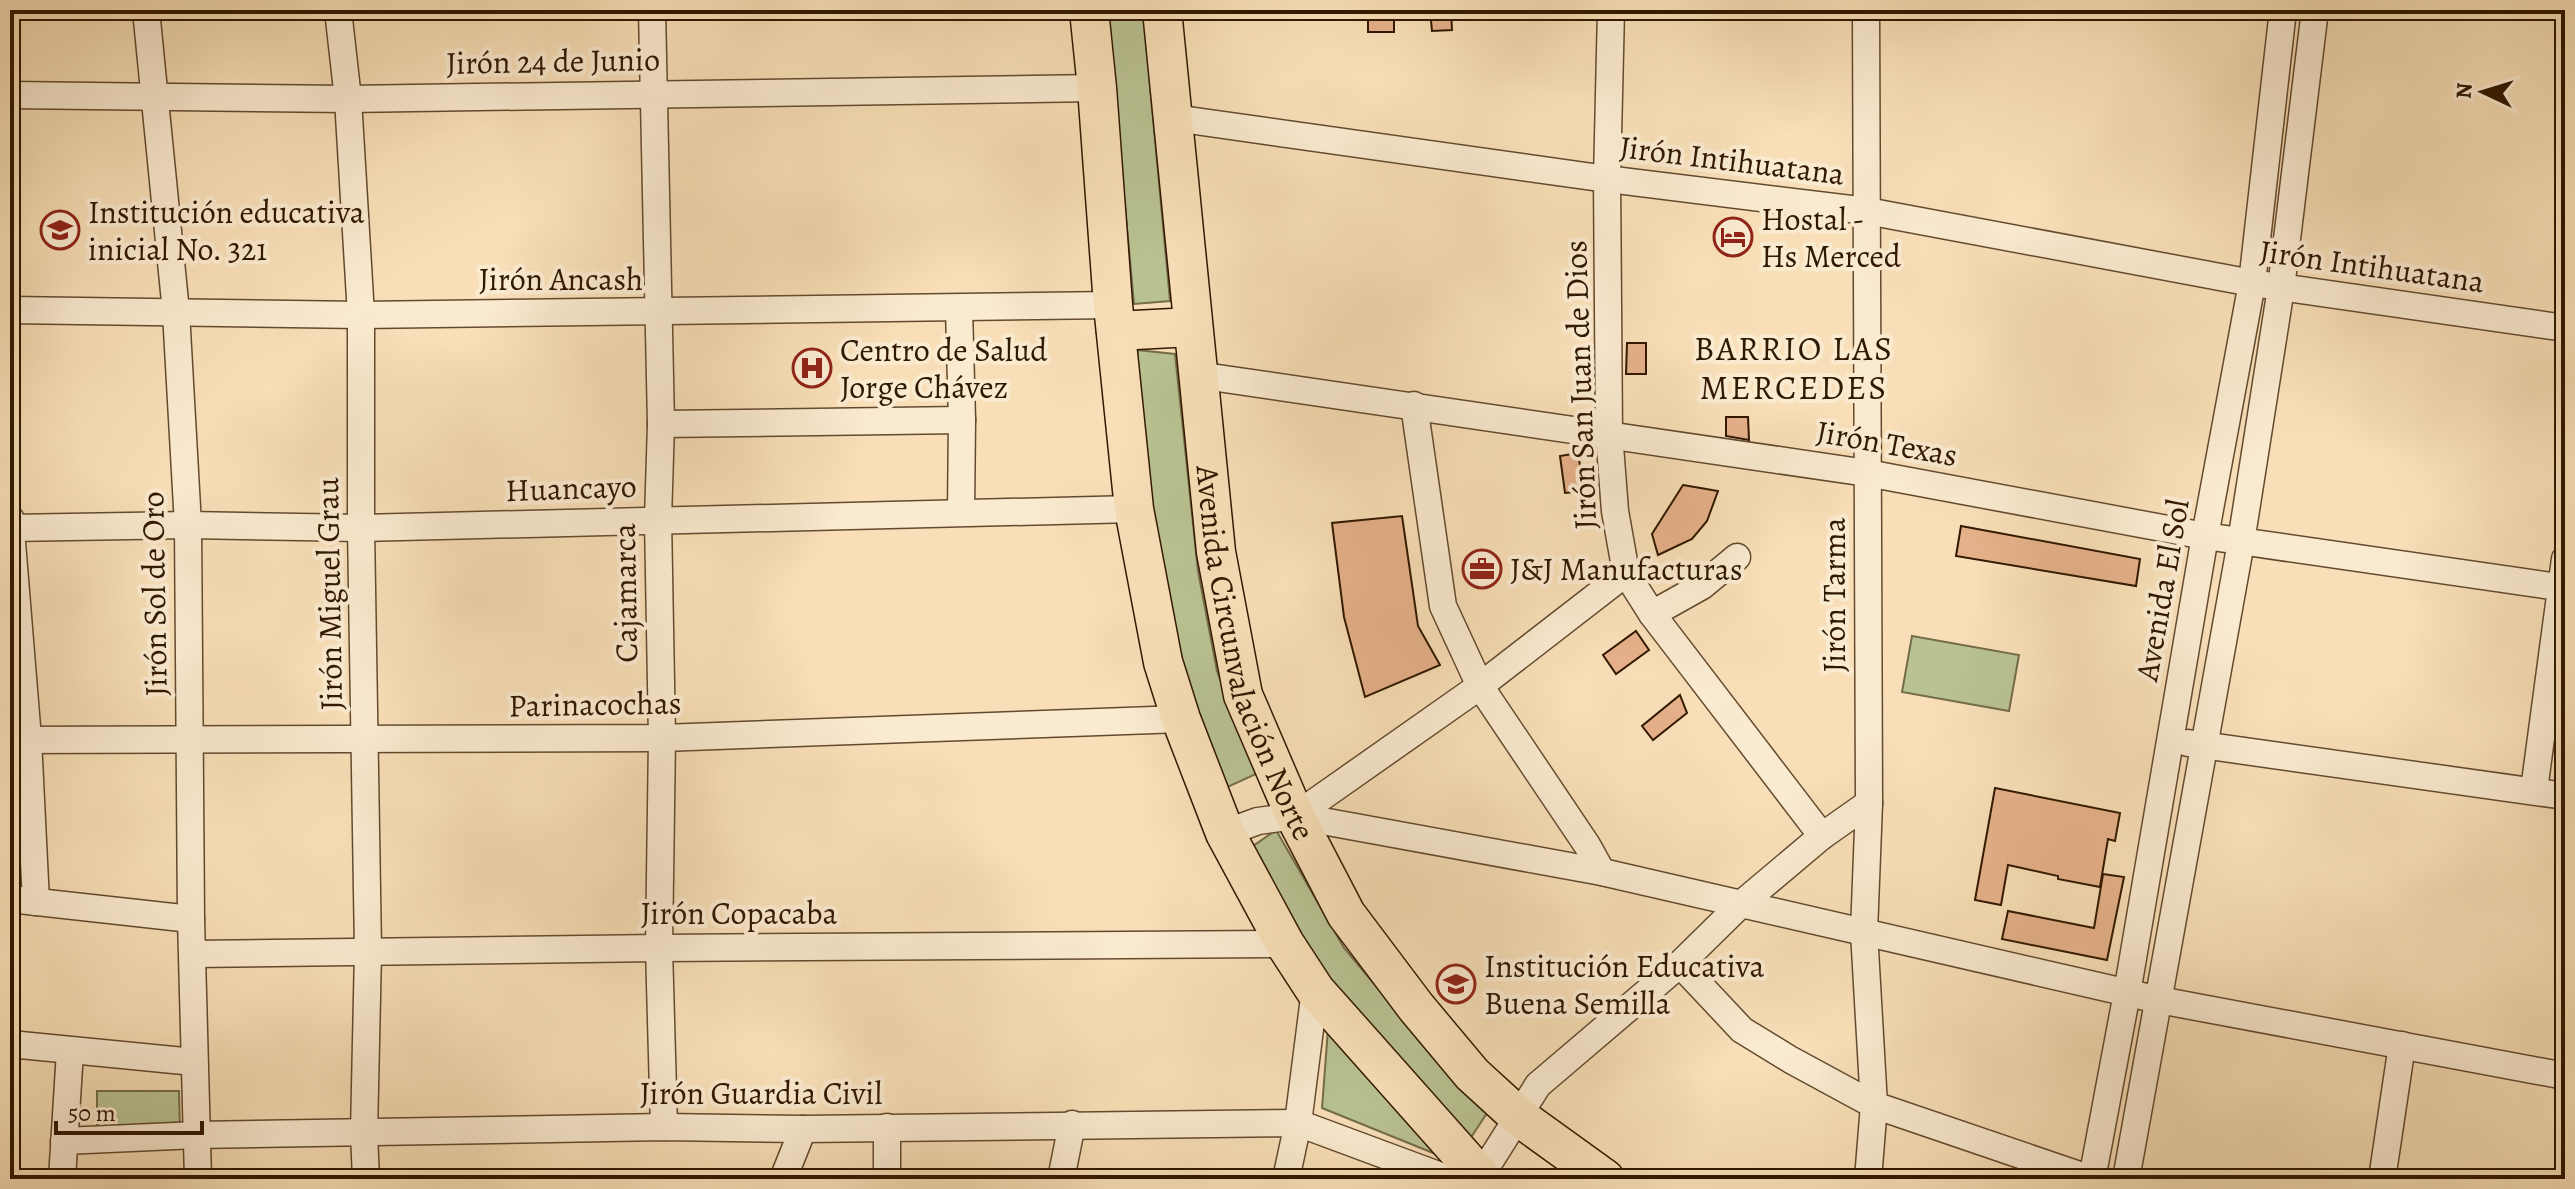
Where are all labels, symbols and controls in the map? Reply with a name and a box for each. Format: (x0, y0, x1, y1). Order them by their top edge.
street label: Jirón 24 de Junio (446, 37, 660, 85)
north arrow (2443, 52, 2523, 132)
text: N (2449, 82, 2480, 100)
street label: Jirón Intihuatana (1617, 124, 1847, 196)
place label: Institución educativa inicial No. 321 (88, 190, 365, 271)
place label: Hostal - Hs Merced (1761, 197, 1902, 278)
school or university icon: Institución educativa inicial No. 321 (39, 209, 81, 251)
hotel icon: Hostal - Hs Merced (1712, 216, 1754, 258)
street label: Jirón Intihuatana (2257, 228, 2487, 304)
street label: Jirón San Juan de Dios (1553, 240, 1607, 530)
street label: Jirón Ancash (479, 257, 643, 301)
district label: BARRIO LAS MERCEDES (1694, 325, 1894, 411)
place label: Centro de Salud Jorge Chávez (840, 328, 1048, 409)
hospital icon: Centro de Salud Jorge Chávez (791, 347, 833, 389)
street label: Jirón Texas (1813, 409, 1961, 477)
street label: Avenida Circunvalación Norte (1185, 462, 1326, 848)
street label: Huancayo (505, 464, 637, 512)
street label: Jirón Miguel Grau (305, 476, 353, 711)
street label: Jirón Sol de Oro (130, 491, 178, 697)
street label: Avenida El Sol (2124, 495, 2200, 686)
street label: Jirón Tarma (1812, 517, 1856, 673)
street label: Cajamarca (602, 523, 648, 663)
place label: J&J Manufacturas (1510, 547, 1743, 591)
office icon: J&J Manufacturas (1461, 548, 1503, 590)
street label: Parinacochas (508, 680, 682, 728)
street label: Jirón Copacaba (640, 891, 838, 935)
place label: Institución Educativa Buena Semilla (1484, 944, 1765, 1025)
school or university icon: Institución Educativa Buena Semilla (1435, 963, 1477, 1005)
street label: Jirón Guardia Civil (640, 1071, 882, 1115)
scale bar (56, 1085, 202, 1135)
text: 50 m (68, 1097, 116, 1129)

